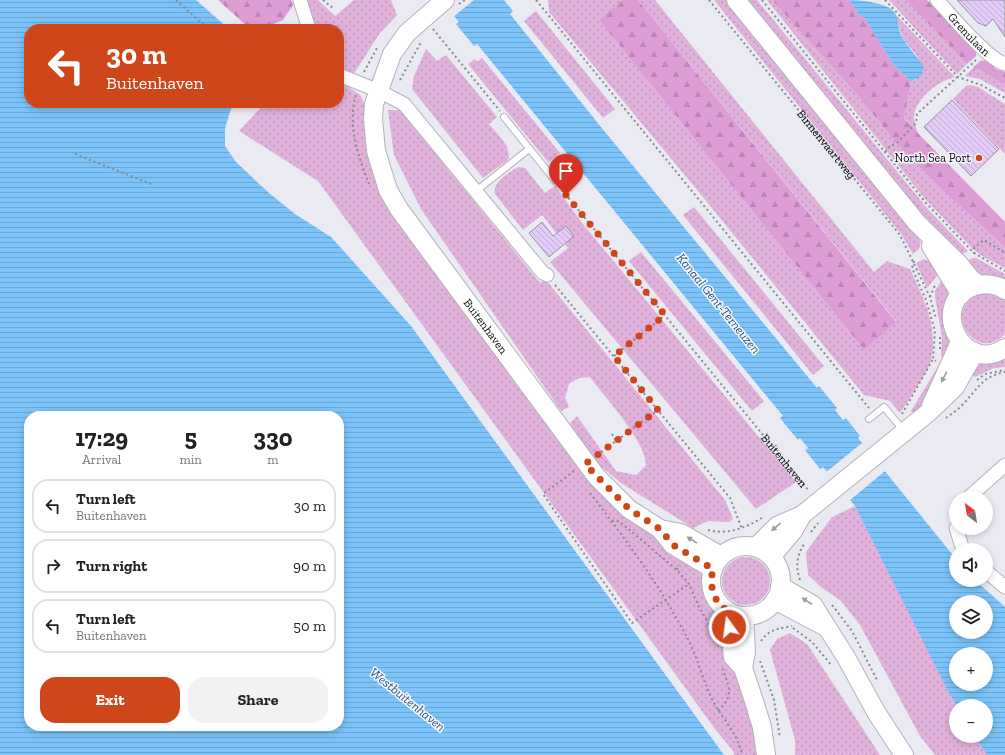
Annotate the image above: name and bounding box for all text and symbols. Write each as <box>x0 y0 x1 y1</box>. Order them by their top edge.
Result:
street label: Grenulaan <box>945 10 993 59</box>
text: 30 m <box>106 38 167 71</box>
icon: left <box>40 40 92 92</box>
text: Buitenhaven <box>106 72 204 94</box>
street label: Binnenvaartweg <box>794 107 859 182</box>
place label: North Sea Port <box>895 151 972 165</box>
marker: North Sea Port <box>974 153 984 163</box>
pin <box>549 154 583 195</box>
icon: arrive <box>555 160 577 182</box>
water label: Kanaal Gent-Terneuzen <box>674 250 764 356</box>
street label: Buitenhaven <box>461 296 511 357</box>
one-way arrow <box>941 371 948 383</box>
text: 17:29 <box>75 423 128 452</box>
text: 5 <box>184 423 197 452</box>
text: 330 <box>253 423 293 452</box>
street label: Buitenhaven <box>758 431 810 490</box>
text: Arrival <box>82 452 121 467</box>
text: min <box>180 452 202 467</box>
text: m <box>267 452 279 467</box>
text: Turn left <box>76 490 136 508</box>
north arrow <box>949 491 993 535</box>
map controls <box>949 491 993 743</box>
icon: left <box>42 495 64 517</box>
text: 30 m <box>294 497 326 515</box>
text: Buitenhaven <box>76 508 146 523</box>
one-way arrow <box>771 523 782 532</box>
one-way arrow <box>686 536 698 543</box>
button: sound <box>949 543 993 587</box>
icon: right <box>42 555 64 577</box>
text: Turn right <box>76 557 147 575</box>
text: 90 m <box>293 557 326 575</box>
button: layers <box>949 595 993 639</box>
one-way arrow <box>801 598 813 605</box>
position arrow <box>708 606 750 648</box>
text: Turn left <box>76 610 136 628</box>
icon: left <box>42 615 64 637</box>
text: 50 m <box>293 617 326 635</box>
text: Buitenhaven <box>76 628 146 643</box>
button: + <box>949 647 993 691</box>
water label: Westbuitenhaven <box>367 665 448 734</box>
button: Exit <box>40 677 180 723</box>
button: Share <box>188 677 328 723</box>
button: − <box>949 699 993 743</box>

